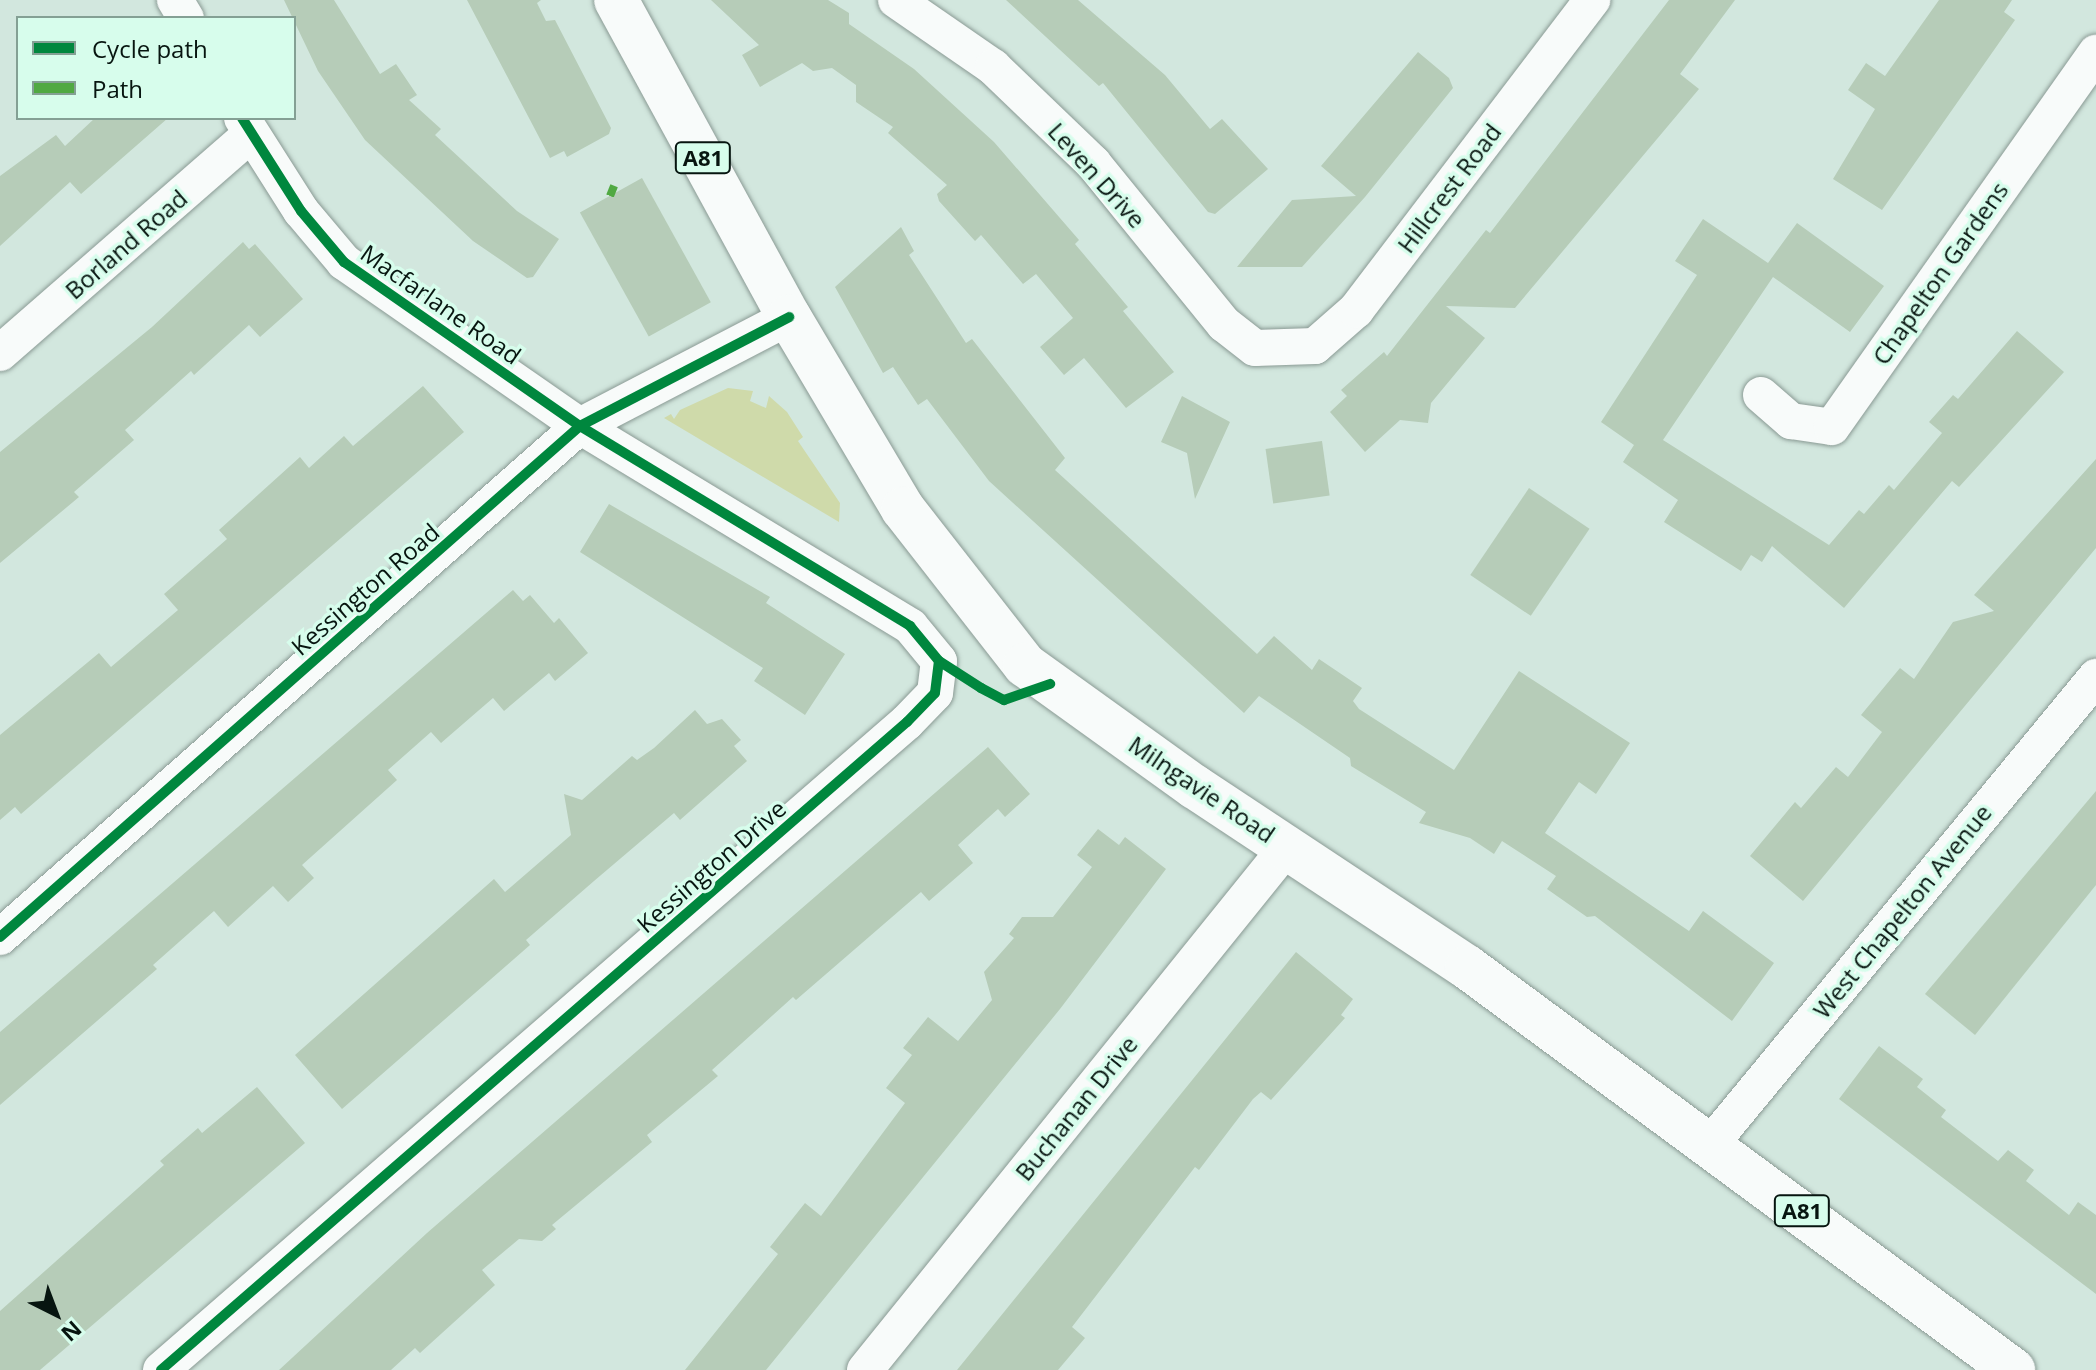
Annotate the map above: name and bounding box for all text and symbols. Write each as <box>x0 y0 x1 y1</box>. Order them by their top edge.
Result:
legend <box>16 16 296 120</box>
text: Cycle path <box>92 32 208 65</box>
text: Path <box>92 72 143 105</box>
street label: Leven Drive <box>1042 117 1152 233</box>
street label: Hillcrest Road <box>1391 118 1507 258</box>
road number: A81 <box>673 140 733 176</box>
street label: Chapelton Gardens <box>1866 176 2014 370</box>
street label: Borland Road <box>59 183 193 305</box>
street label: Macfarlane Road <box>355 238 527 370</box>
street label: Kessington Road <box>285 517 445 661</box>
street label: Milngavie Road <box>1124 730 1280 848</box>
street label: Kessington Drive <box>631 794 791 938</box>
street label: West Chapelton Avenue <box>1807 798 1997 1024</box>
street label: Buchanan Drive <box>1009 1030 1143 1186</box>
road number: A81 <box>1772 1193 1832 1229</box>
north arrow <box>16 1274 96 1354</box>
text: N <box>55 1315 89 1349</box>

